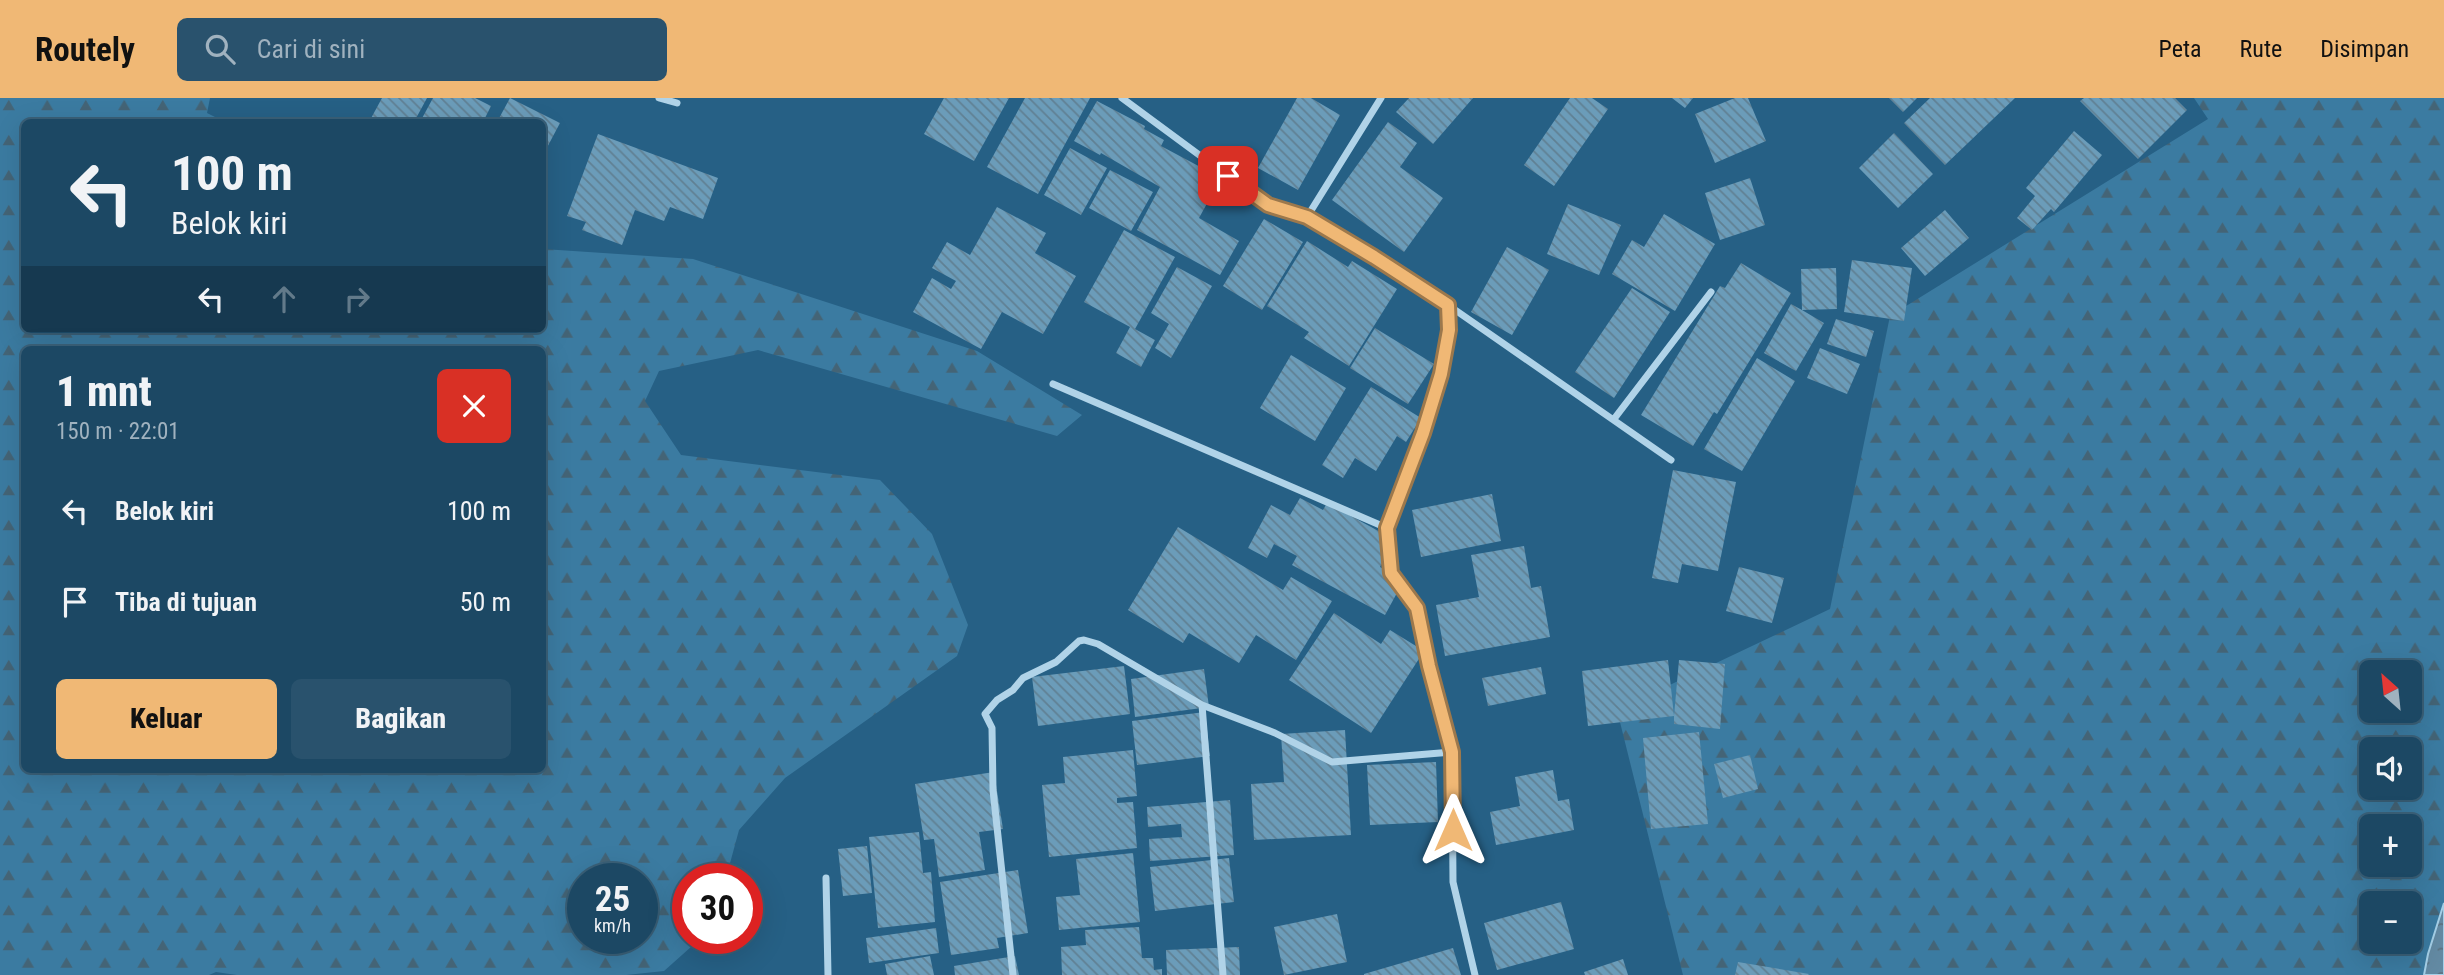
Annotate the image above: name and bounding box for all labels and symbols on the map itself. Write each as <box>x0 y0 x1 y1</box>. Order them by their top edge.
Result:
pin <box>1198 146 1258 206</box>
north arrow <box>2359 660 2422 723</box>
position arrow <box>1416 793 1490 867</box>
speed limit sign: 30 <box>672 863 763 954</box>

